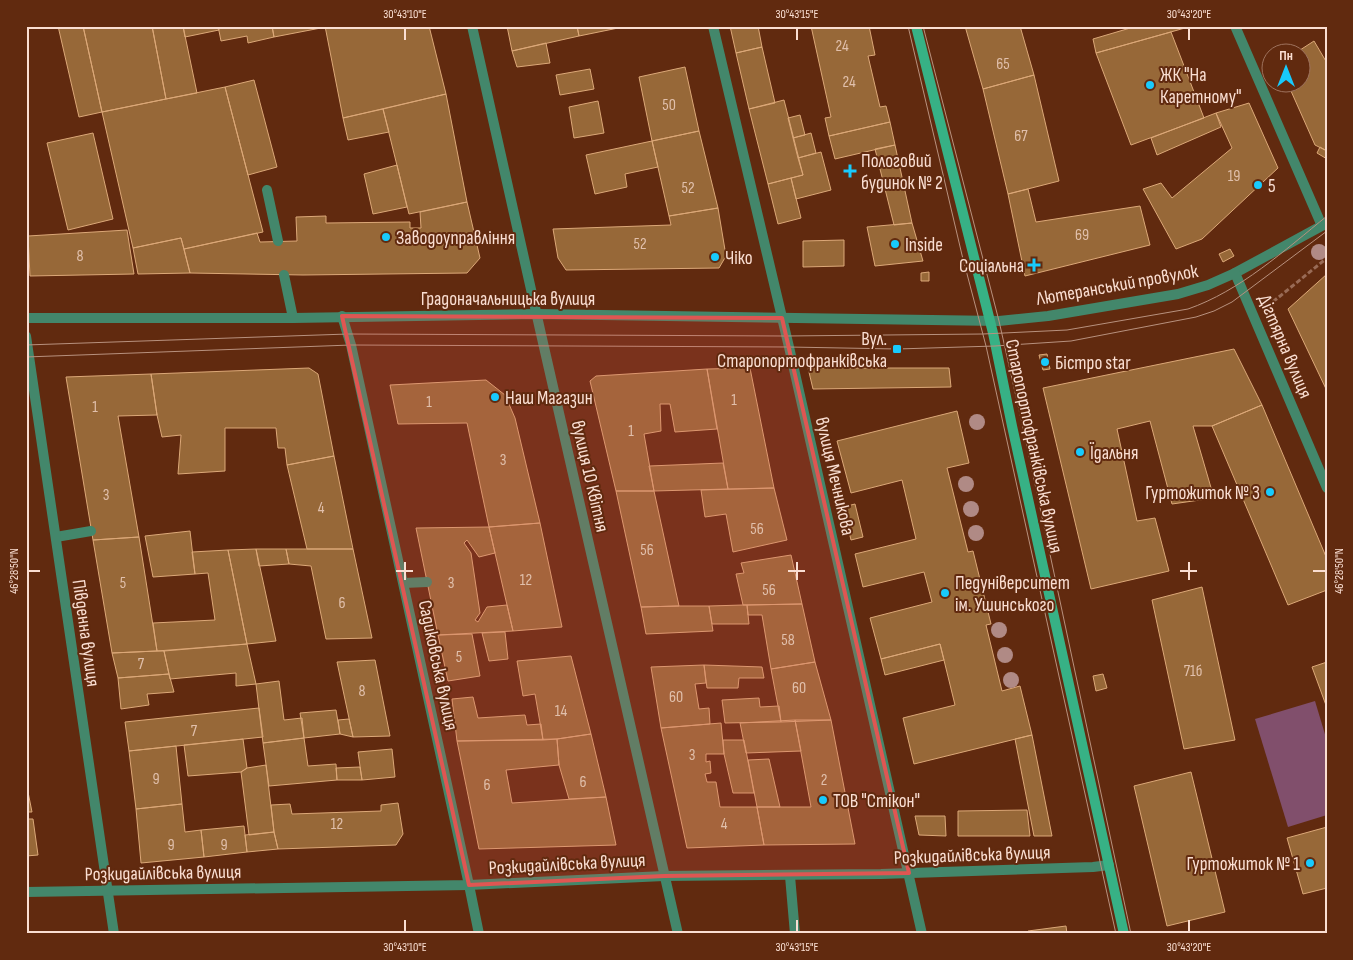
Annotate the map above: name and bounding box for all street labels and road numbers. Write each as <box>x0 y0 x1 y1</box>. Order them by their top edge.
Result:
street label: Лютеранський провулок <box>1034 260 1201 311</box>
street label: Градоначальницька вулиця <box>421 288 595 311</box>
street label: Дігтярна вулиця <box>1252 291 1317 402</box>
street label: Старопортофранківська вулиця <box>1000 337 1067 555</box>
street label: вулиця Мечникова <box>810 415 859 538</box>
street label: вулиця 10 Квітня <box>566 418 614 534</box>
street label: Південна вулиця <box>67 578 104 688</box>
street label: Садиковська вулиця <box>413 598 463 732</box>
street label: Розкидайлівська вулиця <box>893 841 1051 870</box>
street label: Розкидайлівська вулиця <box>488 849 646 880</box>
street label: Розкидайлівська вулиця <box>84 861 242 886</box>

